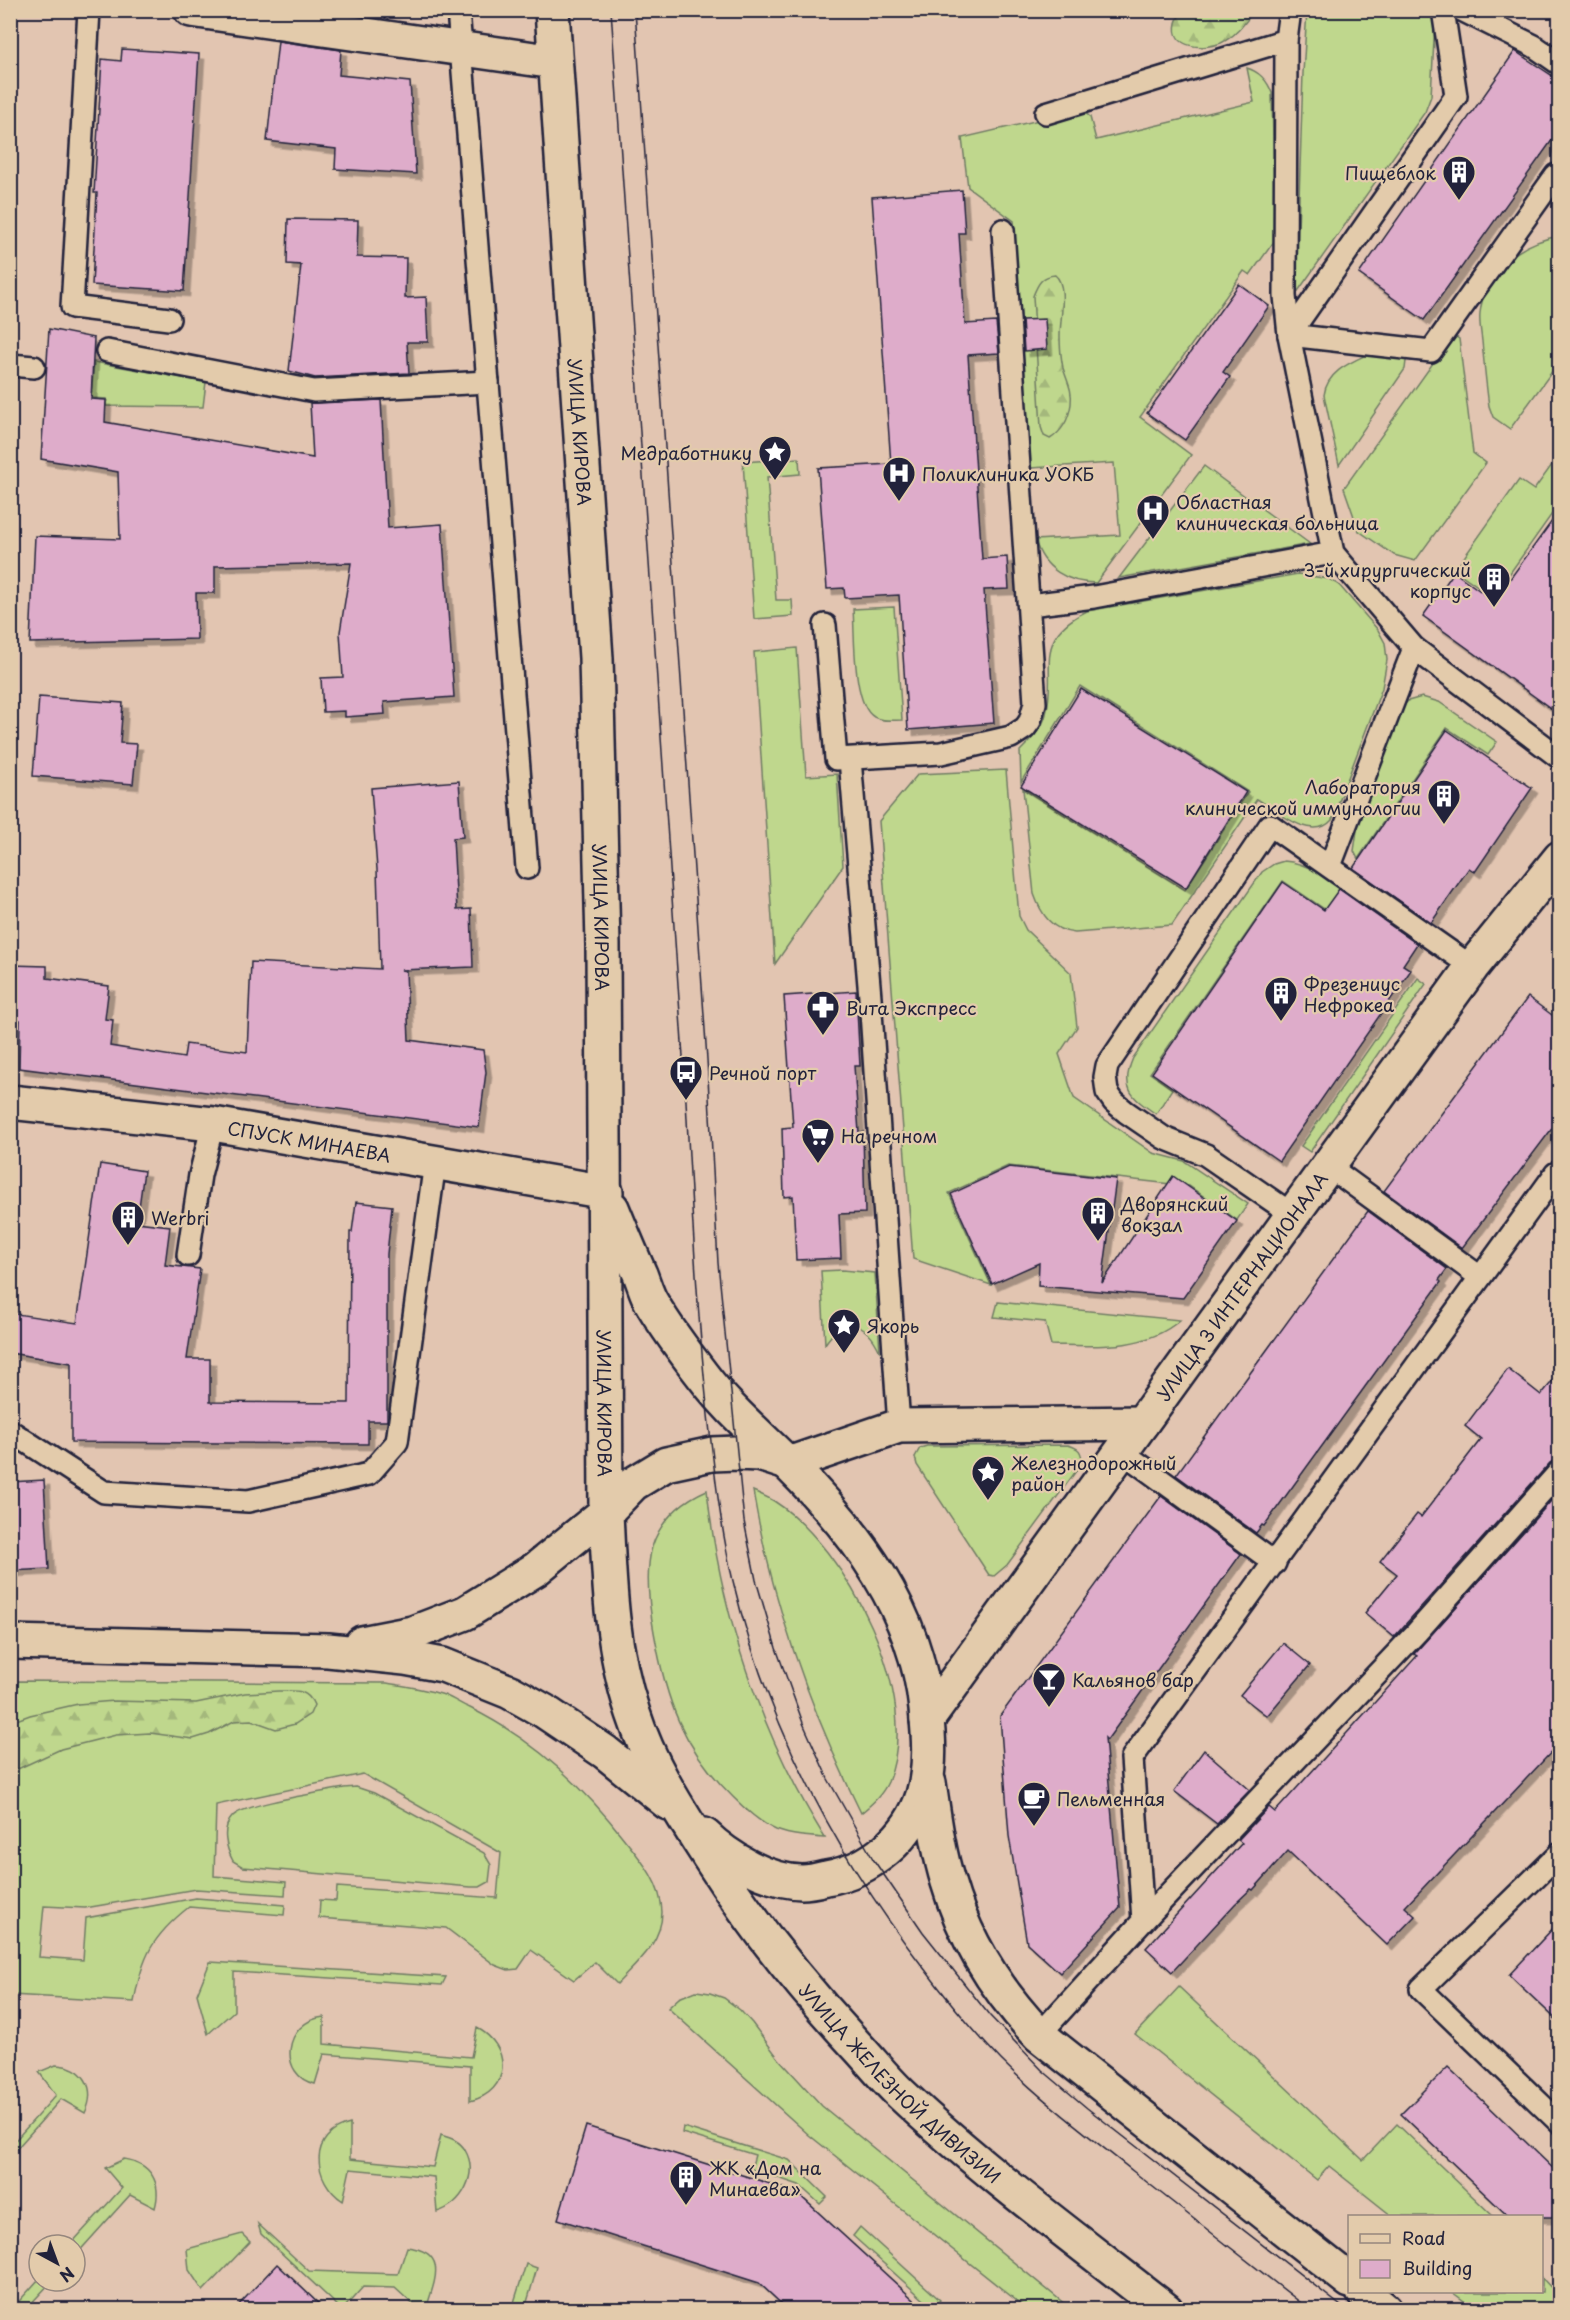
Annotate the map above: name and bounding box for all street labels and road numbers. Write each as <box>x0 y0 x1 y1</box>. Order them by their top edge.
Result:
street label: УЛИЦА КИРОВА <box>562 358 599 506</box>
street label: УЛИЦА КИРОВА <box>587 844 617 991</box>
street label: СПУСК МИНАЕВА <box>226 1113 393 1168</box>
street label: УЛИЦА 3 ИНТЕРНАЦИОНАЛА <box>1149 1166 1333 1406</box>
street label: УЛИЦА КИРОВА <box>592 1330 619 1477</box>
street label: УЛИЦА ЖЕЛЕЗНОЙ ДИВИЗИИ <box>794 1977 1007 2189</box>

